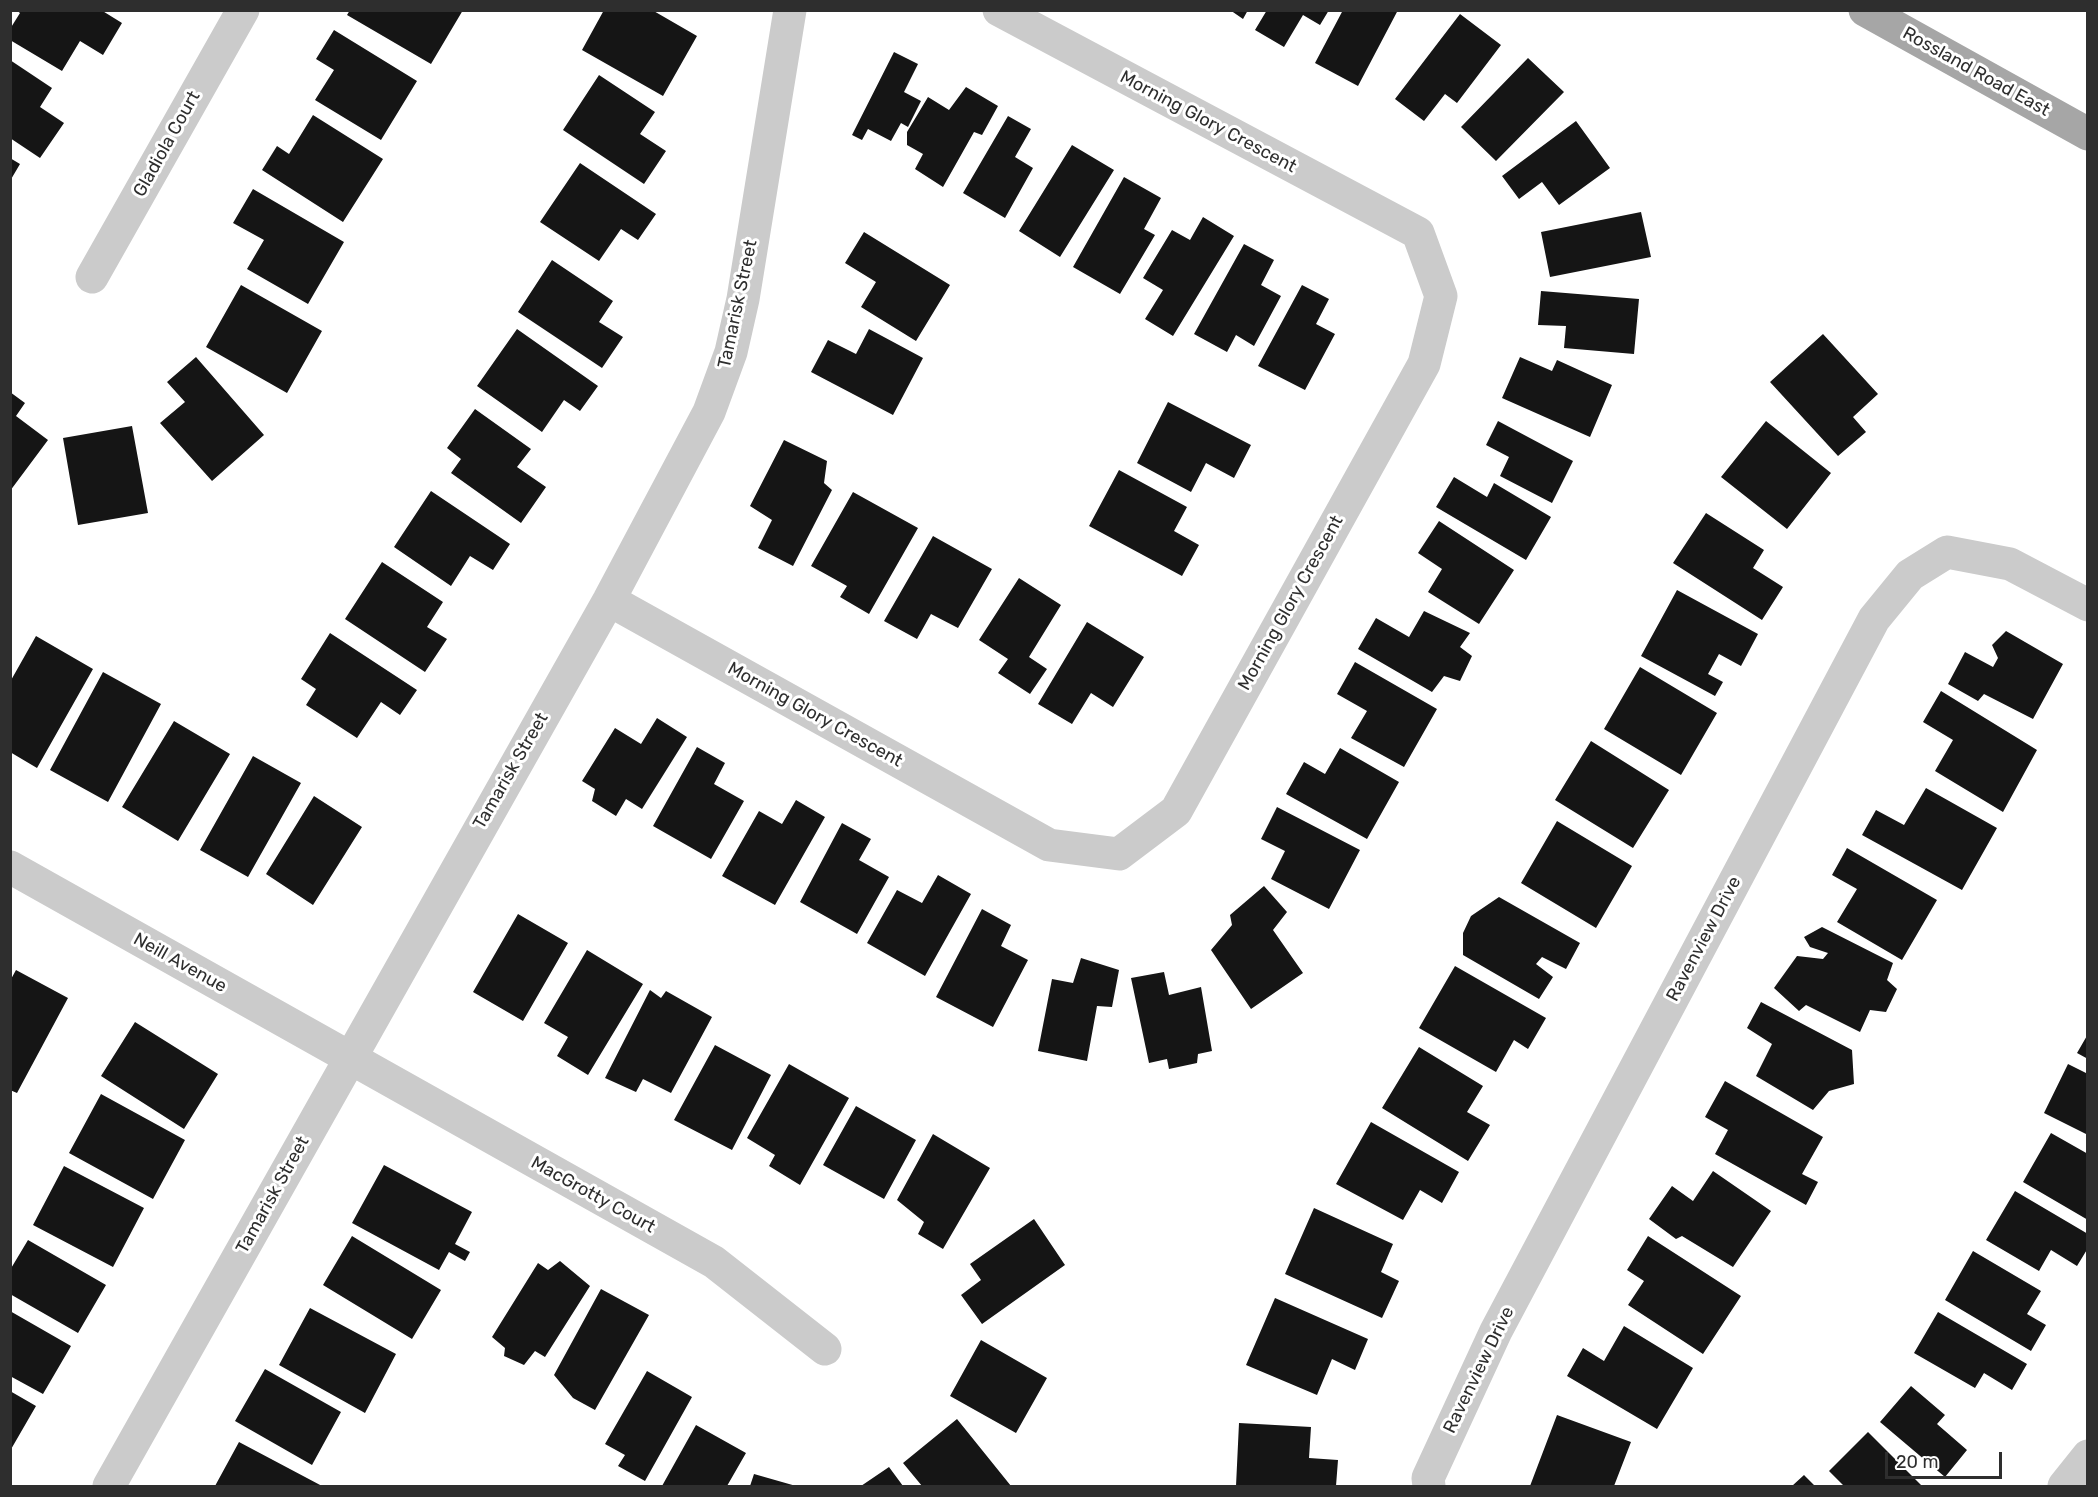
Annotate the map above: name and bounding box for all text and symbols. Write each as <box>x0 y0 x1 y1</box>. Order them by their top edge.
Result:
street label: Rossland Road East <box>1899 23 2053 121</box>
street label: Morning Glory Crescent <box>1116 66 1300 178</box>
street label: Gladiola Court <box>129 87 205 201</box>
street label: Tamarisk Street <box>714 238 762 370</box>
street label: Morning Glory Crescent <box>1234 512 1348 694</box>
street label: Morning Glory Crescent <box>724 658 906 772</box>
street label: Tamarisk Street <box>469 709 553 833</box>
street label: Ravenview Drive <box>1662 873 1746 1005</box>
street label: Neill Avenue <box>130 929 230 997</box>
street label: Tamarisk Street <box>232 1133 314 1257</box>
street label: MacGrotty Court <box>527 1152 659 1238</box>
street label: Ravenview Drive <box>1439 1303 1519 1437</box>
scale bar <box>1888 1440 2005 1478</box>
text: 20 m <box>1896 1451 1938 1473</box>

